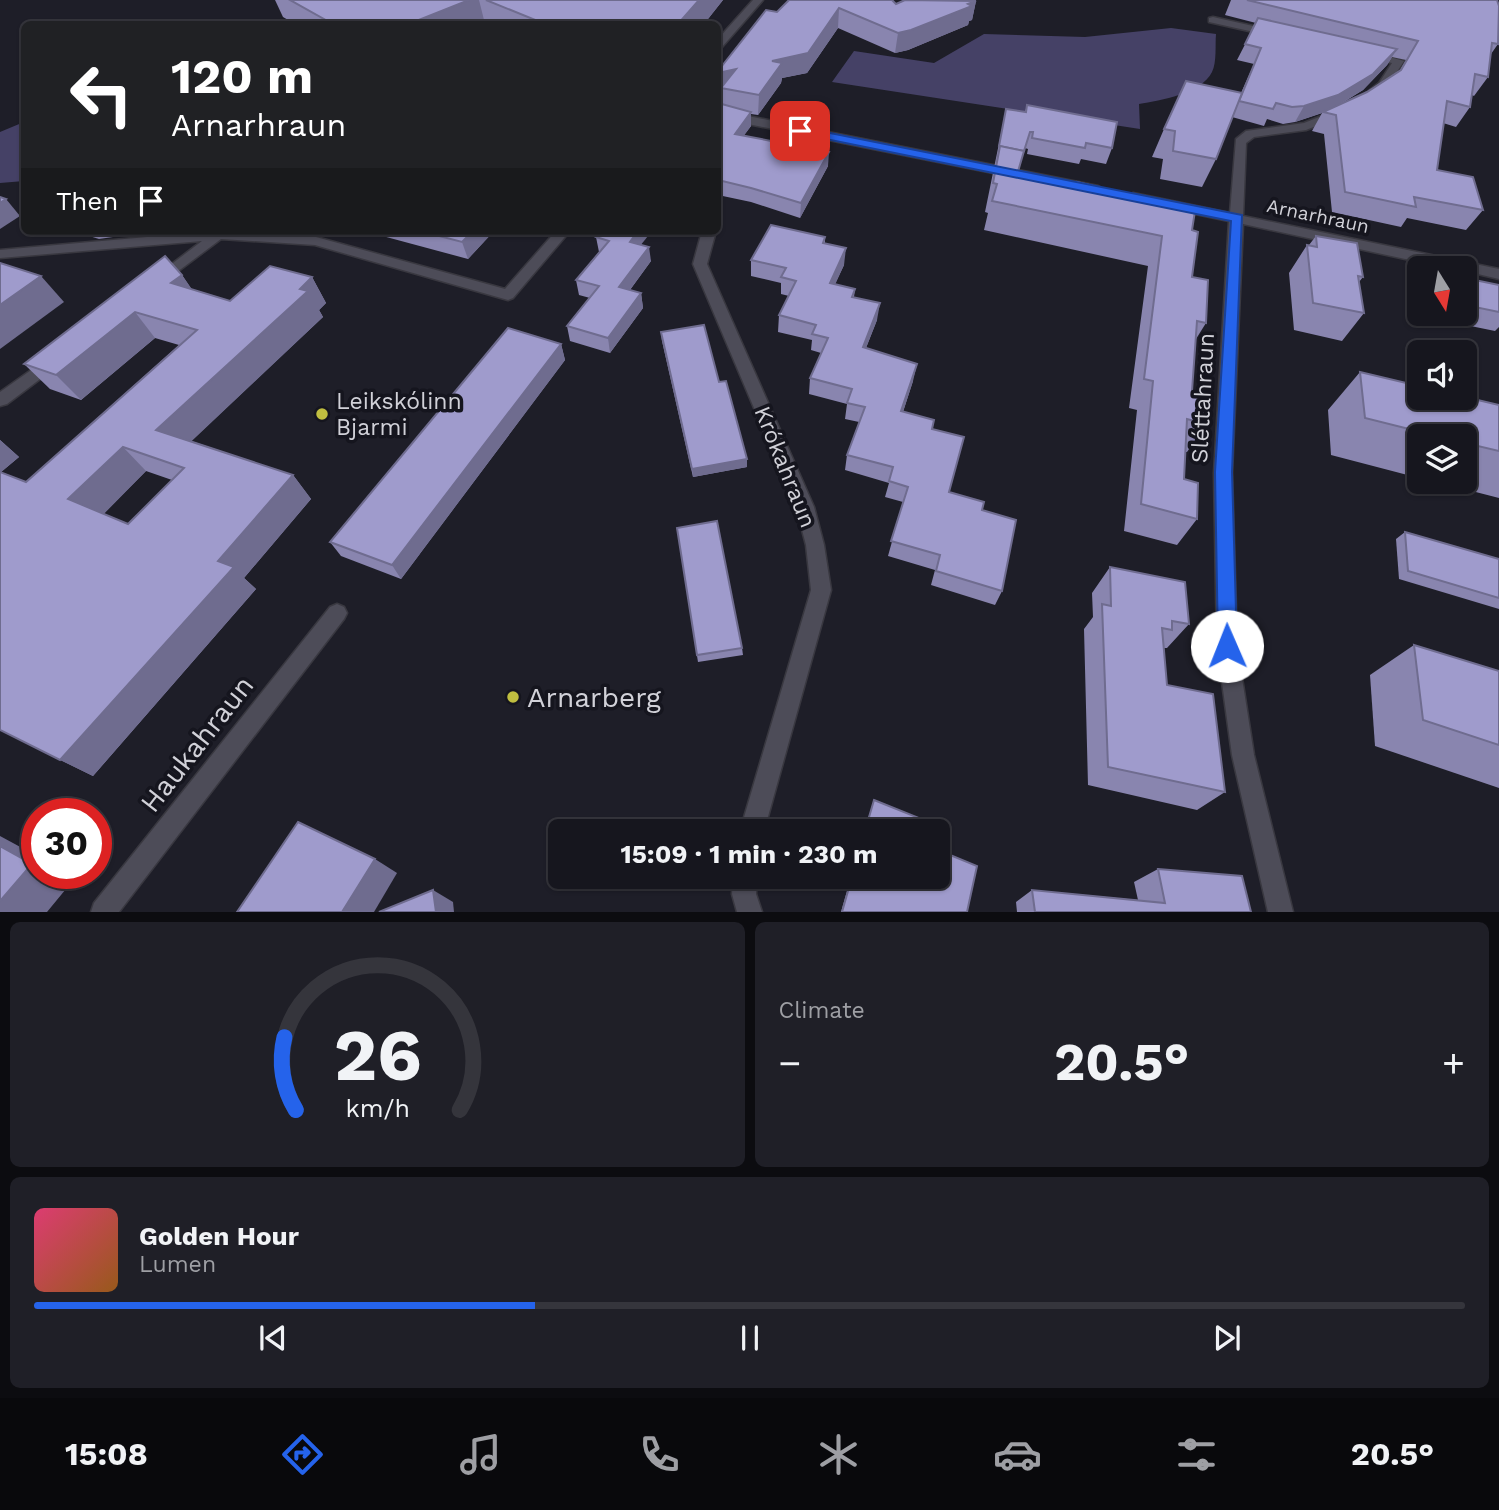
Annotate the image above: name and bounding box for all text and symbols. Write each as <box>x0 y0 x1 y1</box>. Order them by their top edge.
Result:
text: 120 m <box>171 47 313 105</box>
icon: left <box>56 49 147 140</box>
pin <box>770 101 830 161</box>
text: Arnarhraun <box>171 106 346 144</box>
icon: arrive <box>781 112 819 150</box>
icon: arrive <box>132 182 170 220</box>
text: Then <box>56 186 118 216</box>
street label: Arnarhraun <box>1265 194 1371 238</box>
north arrow <box>1407 256 1477 326</box>
map controls <box>1407 256 1477 494</box>
street label: Sléttahraun <box>1186 332 1220 464</box>
button: sound <box>1407 340 1477 410</box>
place label: Leikskólinn Bjarmi <box>336 388 462 441</box>
street label: Krókahraun <box>748 402 822 532</box>
marker: Leikskólinn Bjarmi <box>314 406 330 422</box>
button: layers <box>1407 424 1477 494</box>
position arrow <box>1190 609 1264 683</box>
street label: Haukahraun <box>134 669 260 819</box>
place label: Arnarberg <box>527 681 661 714</box>
marker: Arnarberg <box>505 689 521 705</box>
speed limit sign: 30 <box>21 798 112 889</box>
text: 15:09 · 1 min · 230 m <box>620 839 878 869</box>
text: Climate <box>779 997 865 1024</box>
text: 26 <box>333 1013 421 1099</box>
text: 20.5° <box>1054 1032 1189 1093</box>
text: − <box>779 1041 801 1085</box>
text: + <box>1442 1041 1465 1085</box>
text: km/h <box>345 1094 409 1123</box>
text: Golden Hour <box>139 1221 299 1251</box>
text: Lumen <box>139 1251 216 1278</box>
icon: previous <box>254 1319 292 1357</box>
icon: pause <box>731 1319 769 1357</box>
icon: next <box>1208 1319 1246 1357</box>
icon: directions <box>278 1430 327 1479</box>
icon: music <box>456 1430 505 1479</box>
icon: phone <box>635 1430 684 1479</box>
icon: climate <box>814 1430 863 1479</box>
icon: car <box>993 1430 1042 1479</box>
icon: filters <box>1172 1430 1221 1479</box>
text: 15:08 <box>65 1435 148 1473</box>
text: 20.5° <box>1351 1435 1434 1473</box>

